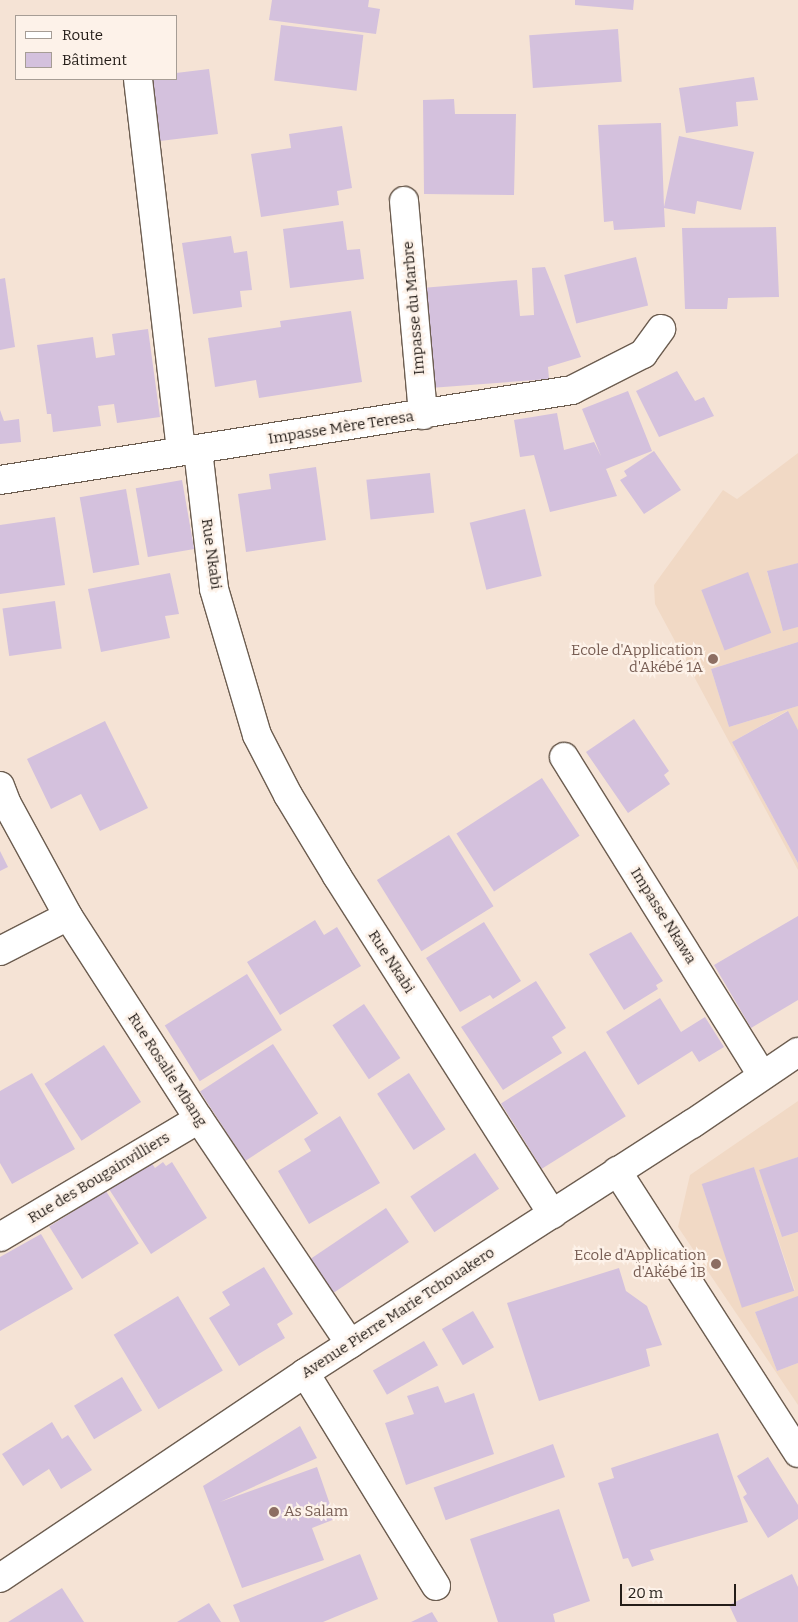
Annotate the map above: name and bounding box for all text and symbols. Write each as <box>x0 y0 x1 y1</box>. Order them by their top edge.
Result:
legend <box>15 15 178 80</box>
text: Route <box>62 26 103 44</box>
text: Bâtiment <box>62 51 127 69</box>
street label: Impasse du Marbre <box>399 240 429 376</box>
street label: Impasse Mère Teresa <box>267 408 415 448</box>
street label: Rue Nkabi <box>197 517 225 591</box>
place label: Ecole d'Application d'Akébé 1A <box>571 641 703 676</box>
marker: Ecole d'Application d'Akébé 1A <box>707 653 719 665</box>
street label: Impasse Nkawa <box>626 865 700 967</box>
street label: Rue Nkabi <box>364 927 418 997</box>
street label: Rue Rosalie Mbang <box>124 1010 210 1130</box>
street label: Rue des Bougainvilliers <box>25 1129 173 1227</box>
street label: Avenue Pierre Marie Tchouakero <box>298 1244 498 1382</box>
place label: Ecole d'Application d'Akébé 1B <box>574 1246 706 1281</box>
marker: Ecole d'Application d'Akébé 1B <box>710 1258 722 1270</box>
place label: As Salam <box>284 1503 348 1521</box>
marker: As Salam <box>268 1506 280 1518</box>
scale bar <box>623 1574 739 1606</box>
text: 20 m <box>628 1584 663 1602</box>

